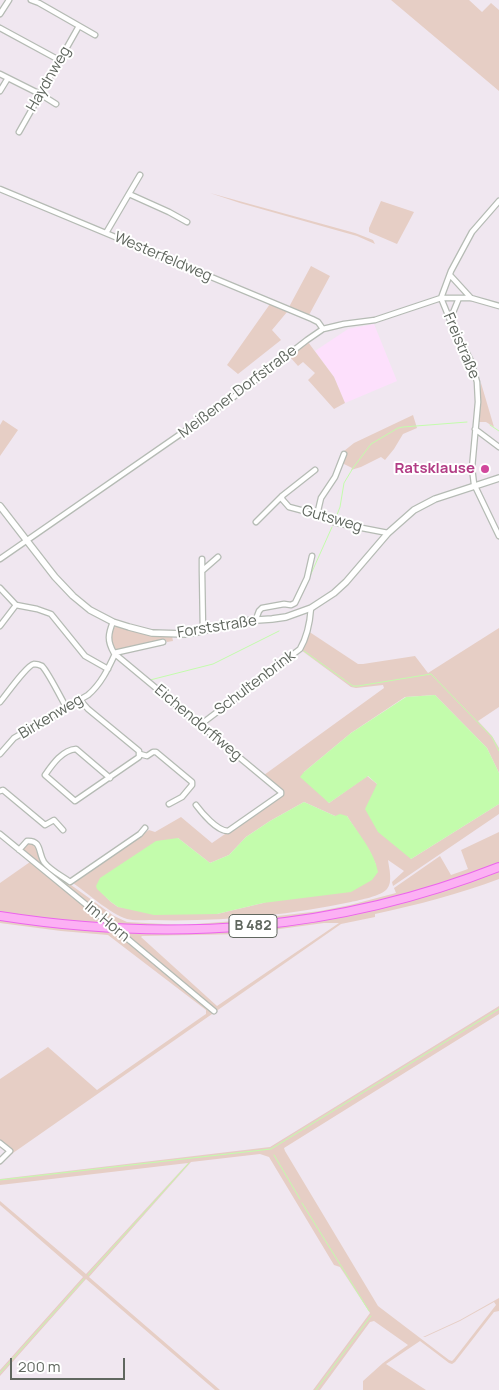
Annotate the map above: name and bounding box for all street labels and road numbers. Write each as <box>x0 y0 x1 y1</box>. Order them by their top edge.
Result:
street label: Haydnweg <box>23 43 75 115</box>
street label: Westerfeldweg <box>111 228 215 286</box>
street label: Freistraße <box>439 310 483 382</box>
street label: Meißener Dorfstraße <box>175 342 301 442</box>
street label: Gutsweg <box>300 502 364 536</box>
street label: Forststraße <box>176 612 258 642</box>
street label: Schultenbrink <box>211 647 299 719</box>
street label: Eichendorffweg <box>151 681 245 765</box>
street label: Birkenweg <box>16 691 86 743</box>
street label: Im Horn <box>81 898 133 946</box>
road number: B 482 <box>229 914 277 938</box>

